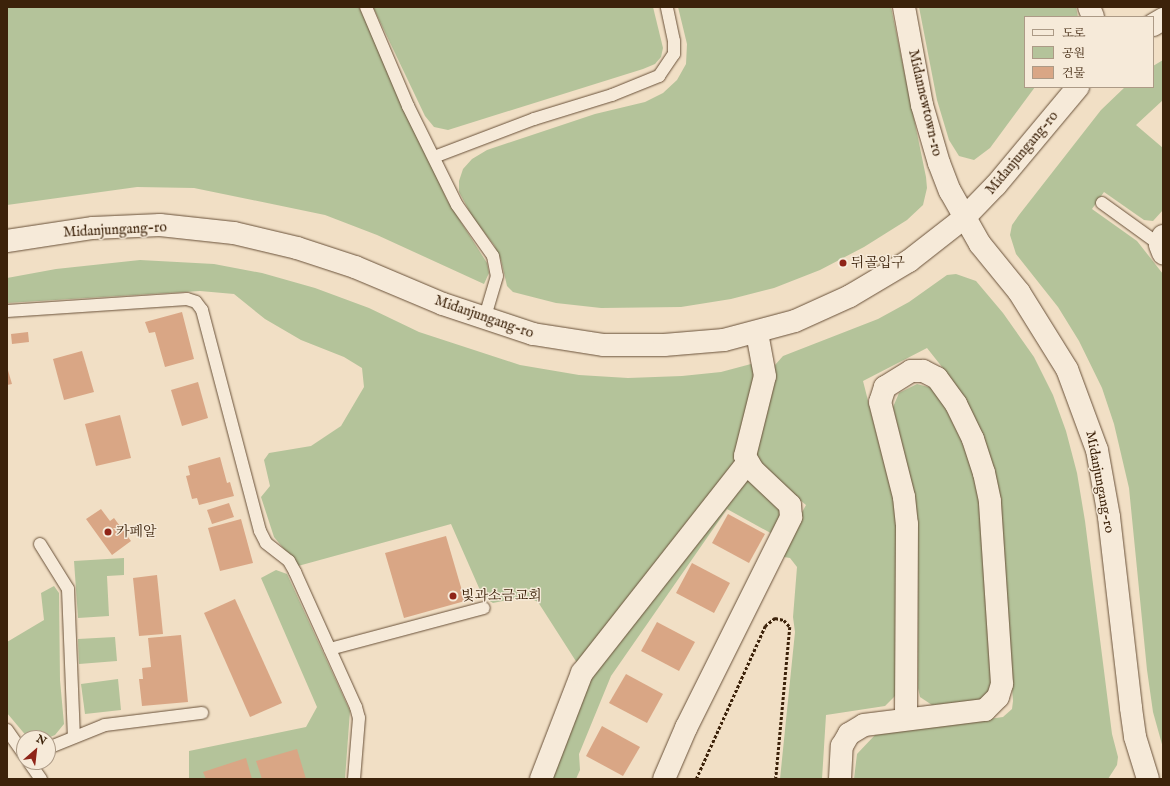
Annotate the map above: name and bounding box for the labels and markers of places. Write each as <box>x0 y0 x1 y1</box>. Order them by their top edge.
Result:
place label: 뒤골입구 <box>851 255 905 271</box>
marker: 뒤골입구 <box>838 258 848 268</box>
place label: 카페알 <box>116 524 157 540</box>
marker: 카페알 <box>103 527 113 537</box>
place label: 빛과소금교회 <box>461 588 542 604</box>
marker: 빛과소금교회 <box>448 591 458 601</box>

